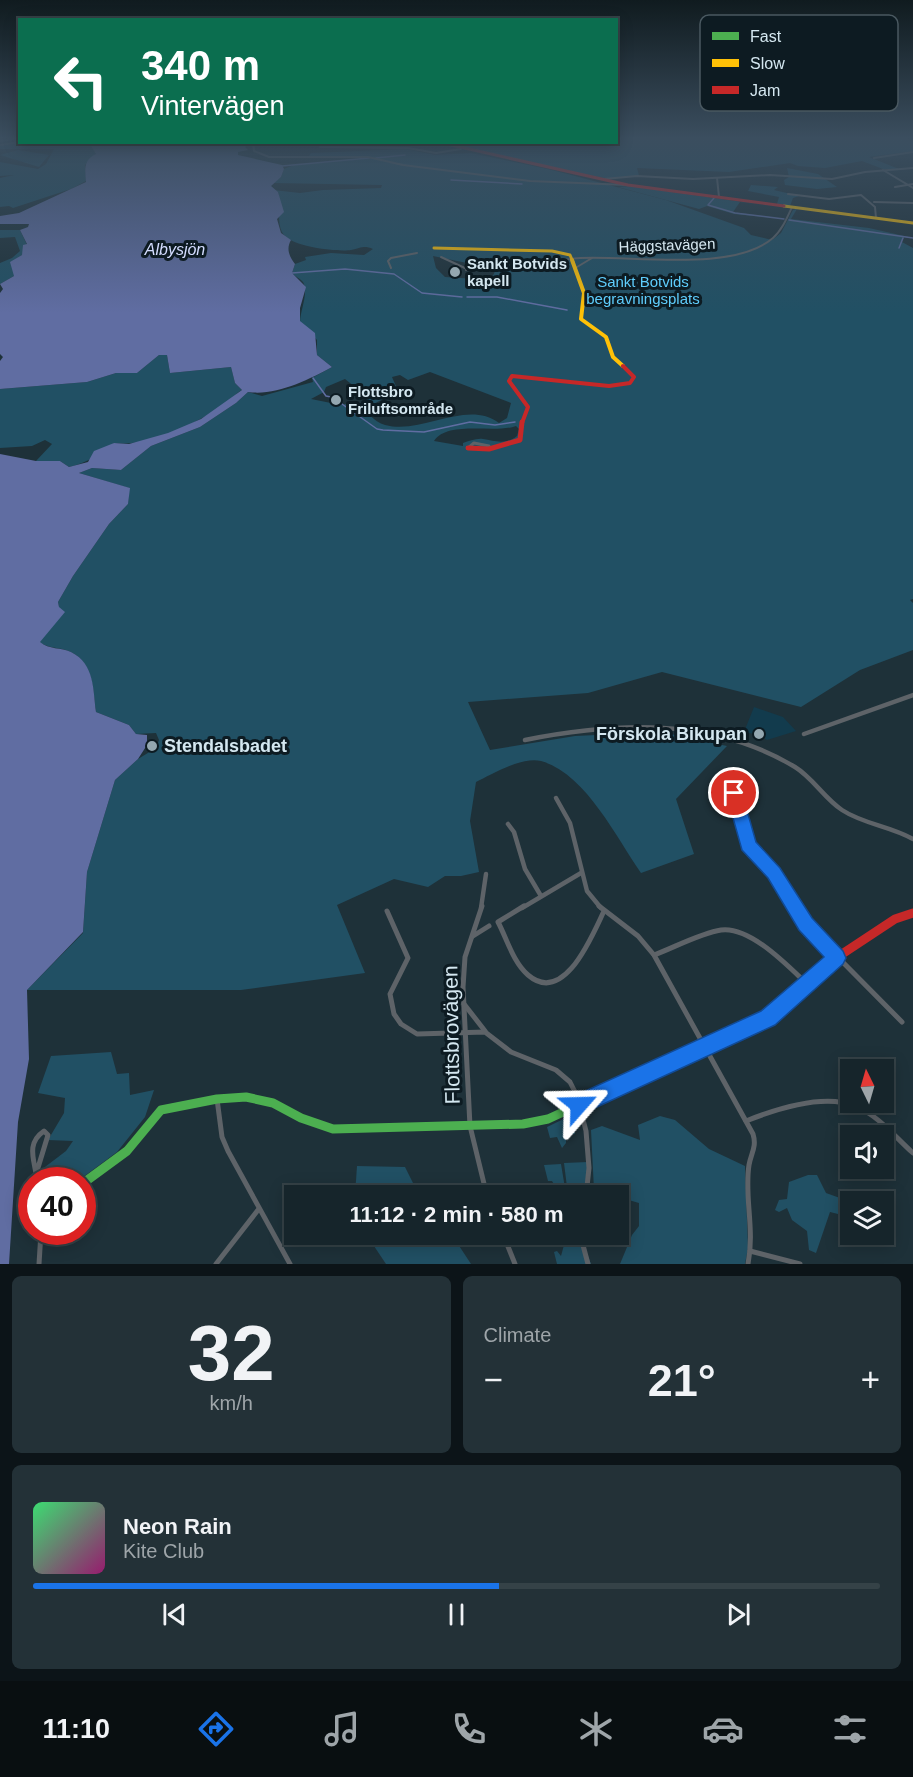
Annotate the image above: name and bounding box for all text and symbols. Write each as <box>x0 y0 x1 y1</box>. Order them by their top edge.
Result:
legend <box>700 15 898 111</box>
text: Fast <box>750 28 782 45</box>
icon: left <box>42 42 120 120</box>
text: 340 m <box>141 42 260 89</box>
text: Slow <box>750 55 785 72</box>
text: Jam <box>750 82 780 99</box>
text: Vintervägen <box>141 91 285 121</box>
street label: Häggstavägen <box>618 235 716 255</box>
water label: Albysjön <box>144 241 205 258</box>
place label: Sankt Botvids kapell <box>467 255 567 289</box>
marker: Sankt Botvids kapell <box>448 265 462 279</box>
park label: Sankt Botvids begravningsplats <box>586 273 700 307</box>
place label: Flottsbro Friluftsområde <box>348 383 453 417</box>
marker: Flottsbro Friluftsområde <box>329 393 343 407</box>
place label: Förskola Bikupan <box>596 724 747 744</box>
marker: Förskola Bikupan <box>752 727 766 741</box>
place label: Stendalsbadet <box>164 736 287 756</box>
marker: Stendalsbadet <box>145 739 159 753</box>
pin <box>708 767 759 818</box>
icon: arrive <box>717 776 750 809</box>
street label: Flottsbrovägen <box>438 965 464 1105</box>
north arrow <box>840 1059 894 1113</box>
map controls <box>840 1059 894 1245</box>
position arrow <box>547 1073 611 1137</box>
button: sound <box>840 1125 894 1179</box>
speed limit sign: 40 <box>18 1167 96 1245</box>
button: layers <box>840 1191 894 1245</box>
text: 11:12 · 2 min · 580 m <box>350 1202 564 1227</box>
text: 32 <box>188 1309 275 1397</box>
text: Climate <box>484 1324 551 1346</box>
text: 21° <box>648 1355 716 1406</box>
text: − <box>484 1361 503 1398</box>
text: + <box>861 1361 880 1398</box>
text: km/h <box>210 1392 253 1414</box>
text: Neon Rain <box>123 1514 232 1539</box>
text: Kite Club <box>123 1540 204 1562</box>
icon: previous <box>158 1598 191 1631</box>
icon: pause <box>440 1598 473 1631</box>
icon: next <box>722 1598 755 1631</box>
icon: directions <box>195 1708 237 1750</box>
icon: music <box>321 1708 363 1750</box>
icon: phone <box>448 1708 490 1750</box>
icon: climate <box>575 1708 617 1750</box>
icon: car <box>702 1708 744 1750</box>
icon: filters <box>829 1708 871 1750</box>
text: 11:10 <box>42 1714 110 1744</box>

